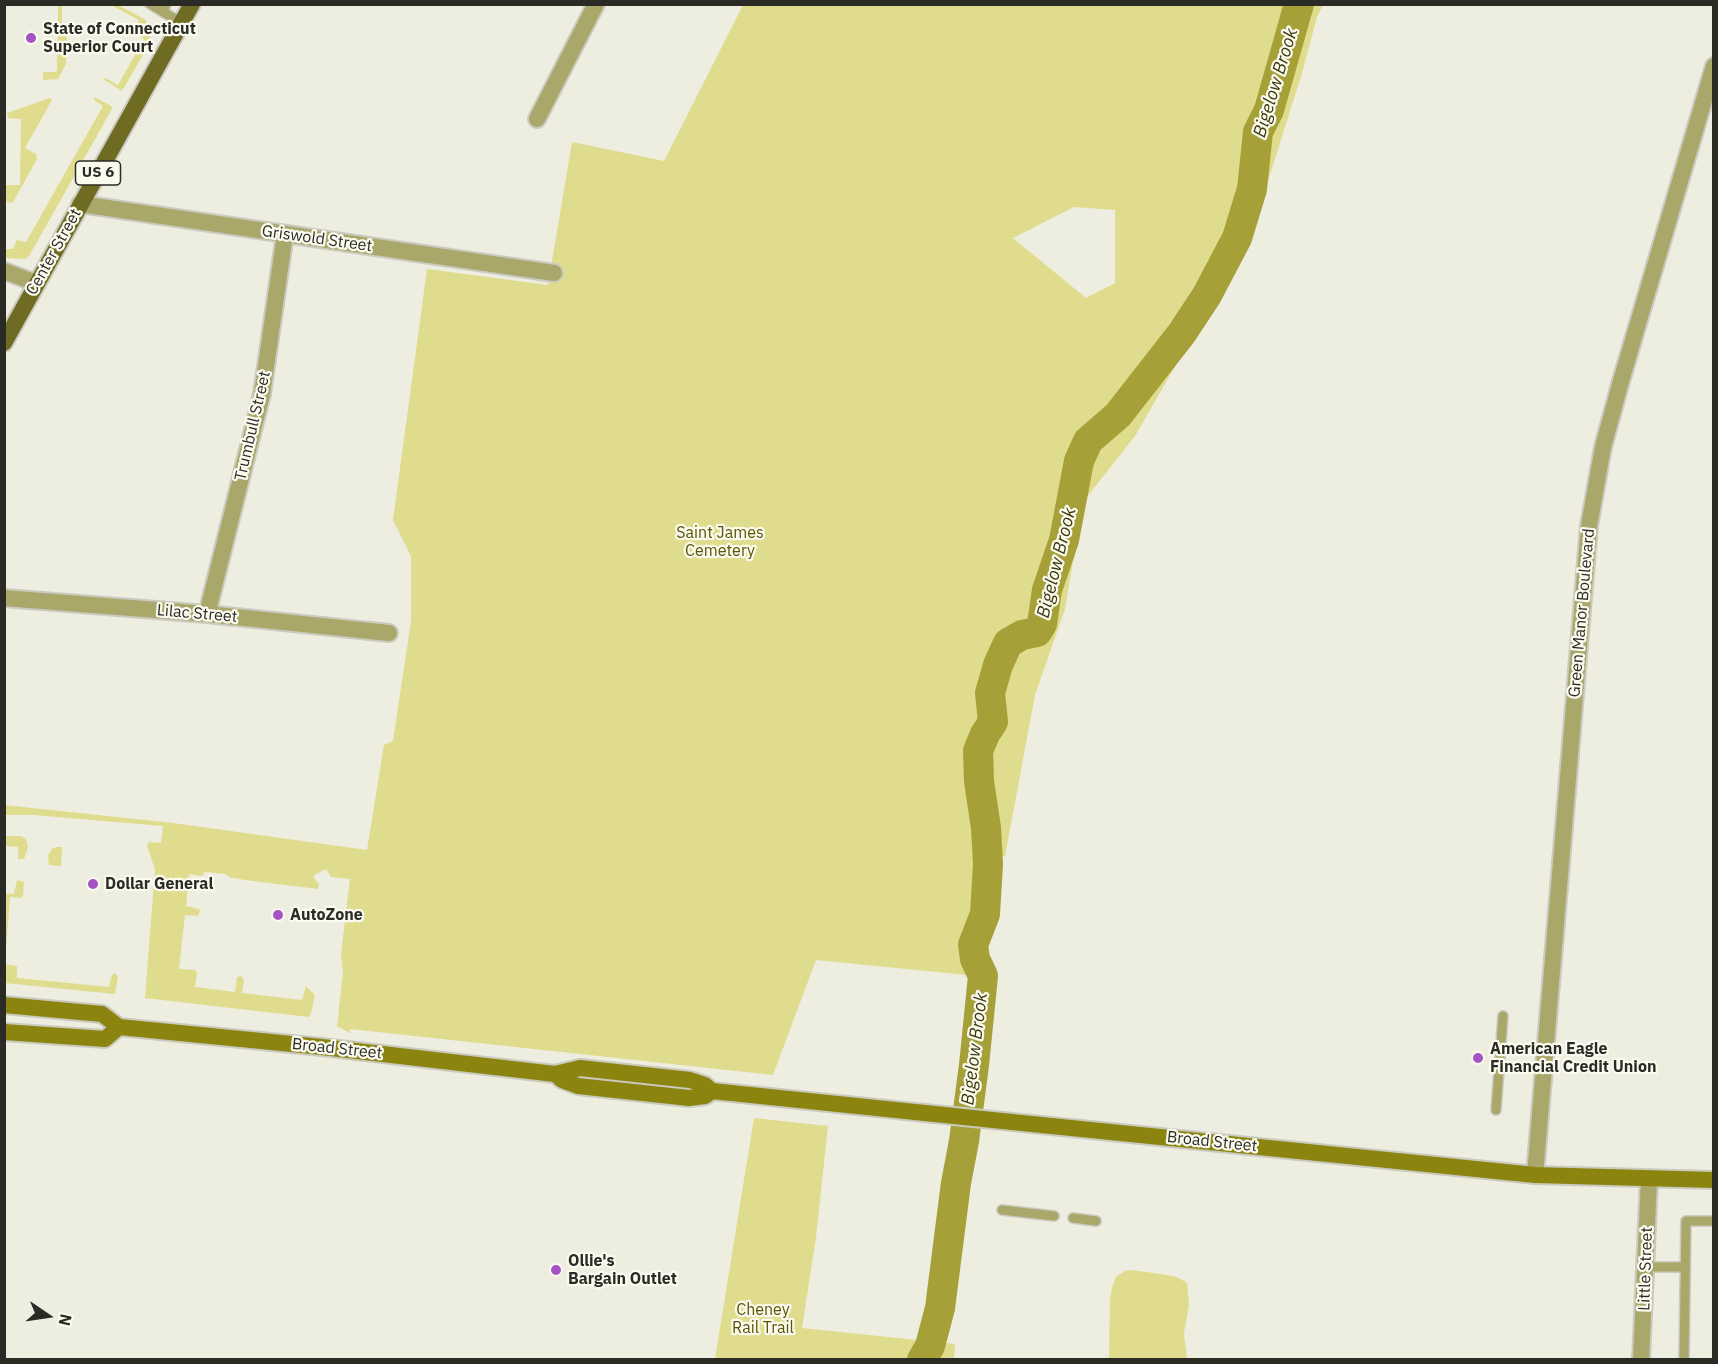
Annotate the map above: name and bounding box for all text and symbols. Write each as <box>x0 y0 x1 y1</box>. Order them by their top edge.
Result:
place label: State of Connecticut Superior Court <box>43 19 196 57</box>
water label: Bigelow Brook <box>1249 26 1303 140</box>
marker: State of Connecticut Superior Court <box>24 31 38 45</box>
road number: US 6 <box>76 161 120 185</box>
street label: Center Street <box>22 206 86 298</box>
street label: Griswold Street <box>261 222 373 256</box>
street label: Trumbull Street <box>231 369 275 483</box>
water label: Bigelow Brook <box>1033 506 1081 620</box>
park label: Saint James Cemetery <box>676 523 764 561</box>
street label: Green Manor Boulevard <box>1565 528 1599 698</box>
street label: Lilac Street <box>156 601 238 627</box>
place label: Dollar General <box>105 874 213 894</box>
marker: Dollar General <box>86 877 100 891</box>
place label: AutoZone <box>290 905 363 925</box>
marker: AutoZone <box>271 908 285 922</box>
water label: Bigelow Brook <box>957 992 993 1106</box>
street label: Broad Street <box>291 1035 383 1063</box>
place label: American Eagle Financial Credit Union <box>1490 1039 1656 1077</box>
marker: American Eagle Financial Credit Union <box>1471 1051 1485 1065</box>
street label: Broad Street <box>1166 1128 1258 1156</box>
street label: Little Street <box>1635 1227 1657 1311</box>
place label: Ollie's Bargain Outlet <box>568 1251 677 1289</box>
marker: Ollie's Bargain Outlet <box>549 1263 563 1277</box>
north arrow <box>18 1286 78 1346</box>
park label: Cheney Rail Trail <box>732 1300 794 1338</box>
text: N <box>54 1312 77 1328</box>

